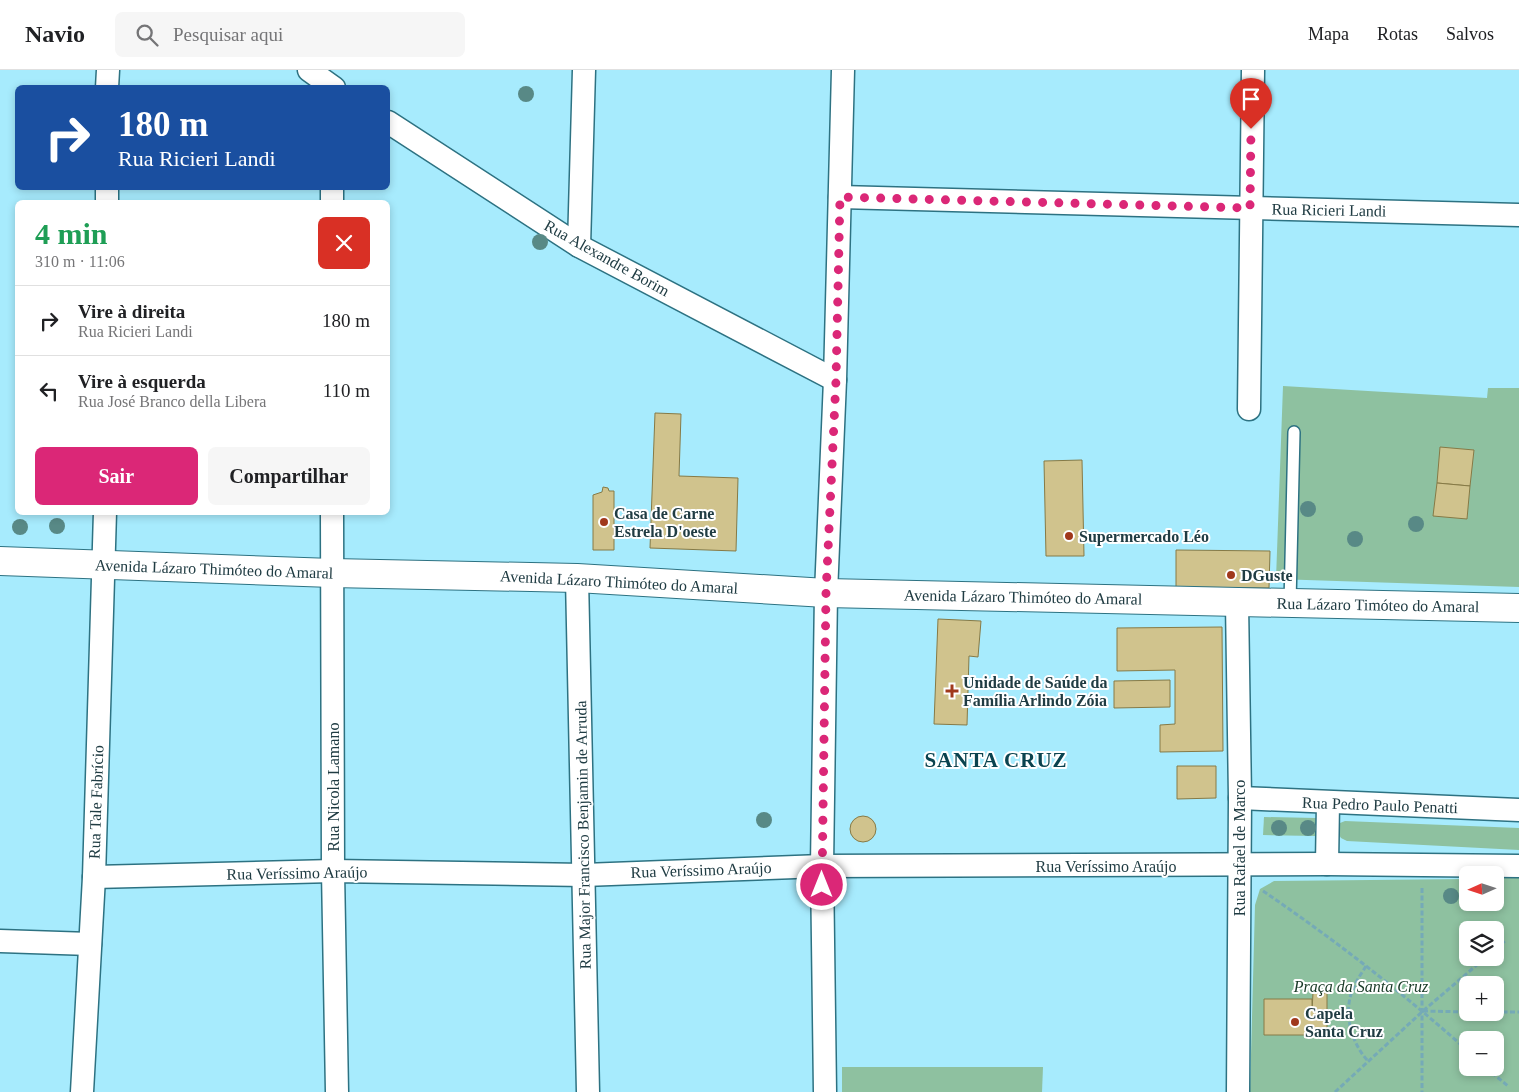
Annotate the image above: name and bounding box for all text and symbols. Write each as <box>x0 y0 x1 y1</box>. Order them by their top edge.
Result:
search box <box>115 12 465 57</box>
text: Navio <box>25 21 85 47</box>
icon: search <box>133 21 161 49</box>
text: Pesquisar aqui <box>173 24 283 45</box>
text: Mapa <box>1308 24 1349 44</box>
text: Rotas <box>1377 24 1418 44</box>
text: Salvos <box>1446 24 1494 44</box>
pin <box>1230 78 1272 129</box>
icon: arrive <box>1237 85 1265 113</box>
icon: right <box>35 105 100 170</box>
text: 180 m <box>118 105 208 144</box>
text: Rua Ricieri Landi <box>118 146 276 171</box>
street label: Rua Ricieri Landi <box>1272 201 1387 220</box>
text: 4 min <box>35 217 108 250</box>
button: close <box>318 217 370 269</box>
street label: Rua Alexandre Borim <box>541 217 673 300</box>
text: 310 m · 11:06 <box>35 253 125 270</box>
text: Vire à direita <box>78 301 185 322</box>
icon: right <box>35 307 63 335</box>
text: 180 m <box>322 310 370 331</box>
text: Rua Ricieri Landi <box>78 323 193 340</box>
text: Vire à esquerda <box>78 371 206 392</box>
icon: left <box>35 377 63 405</box>
text: 110 m <box>323 380 370 401</box>
text: Rua José Branco della Libera <box>78 393 266 410</box>
button: Sair <box>35 447 198 505</box>
button: Compartilhar <box>208 447 370 505</box>
place label: Casa de Carne Estrela D'oeste <box>614 505 716 540</box>
marker: Casa de Carne Estrela D'oeste <box>598 516 610 528</box>
place label: Supermercado Léo <box>1079 528 1209 546</box>
marker: Supermercado Léo <box>1063 530 1075 542</box>
street label: Avenida Lázaro Thimóteo do Amaral <box>95 556 334 582</box>
street label: Avenida Lázaro Thimóteo do Amaral <box>499 567 739 597</box>
place label: DGuste <box>1241 567 1293 584</box>
marker: DGuste <box>1225 569 1237 581</box>
street label: Avenida Lázaro Thimóteo do Amaral <box>904 586 1143 608</box>
street label: Rua Lázaro Timóteo do Amaral <box>1277 595 1480 615</box>
place label: Unidade de Saúde da Família Arlindo Zóia <box>963 674 1108 709</box>
marker: Unidade de Saúde da Família Arlindo Zóia <box>945 684 959 698</box>
street label: Rua Major Francisco Benjamin de Arruda <box>572 700 595 970</box>
street label: Rua Nicola Lamano <box>325 723 342 851</box>
street label: Rua Tale Fabrício <box>86 745 106 859</box>
district label: SANTA CRUZ <box>924 748 1068 772</box>
street label: Rua Rafael de Marco <box>1231 780 1248 916</box>
street label: Rua Pedro Paulo Penatti <box>1302 794 1459 816</box>
position arrow <box>795 858 847 910</box>
street label: Rua Veríssimo Araújo <box>1035 858 1177 876</box>
street label: Rua Veríssimo Araújo <box>630 859 772 882</box>
street label: Rua Veríssimo Araújo <box>226 863 368 884</box>
north arrow <box>1459 866 1504 911</box>
map controls <box>1459 866 1504 1076</box>
button: layers <box>1459 921 1504 966</box>
button: + <box>1459 976 1504 1021</box>
park label: Praça da Santa Cruz <box>1293 978 1429 996</box>
place label: Capela Santa Cruz <box>1305 1005 1383 1040</box>
marker: Capela Santa Cruz <box>1289 1016 1301 1028</box>
button: − <box>1459 1031 1504 1076</box>

